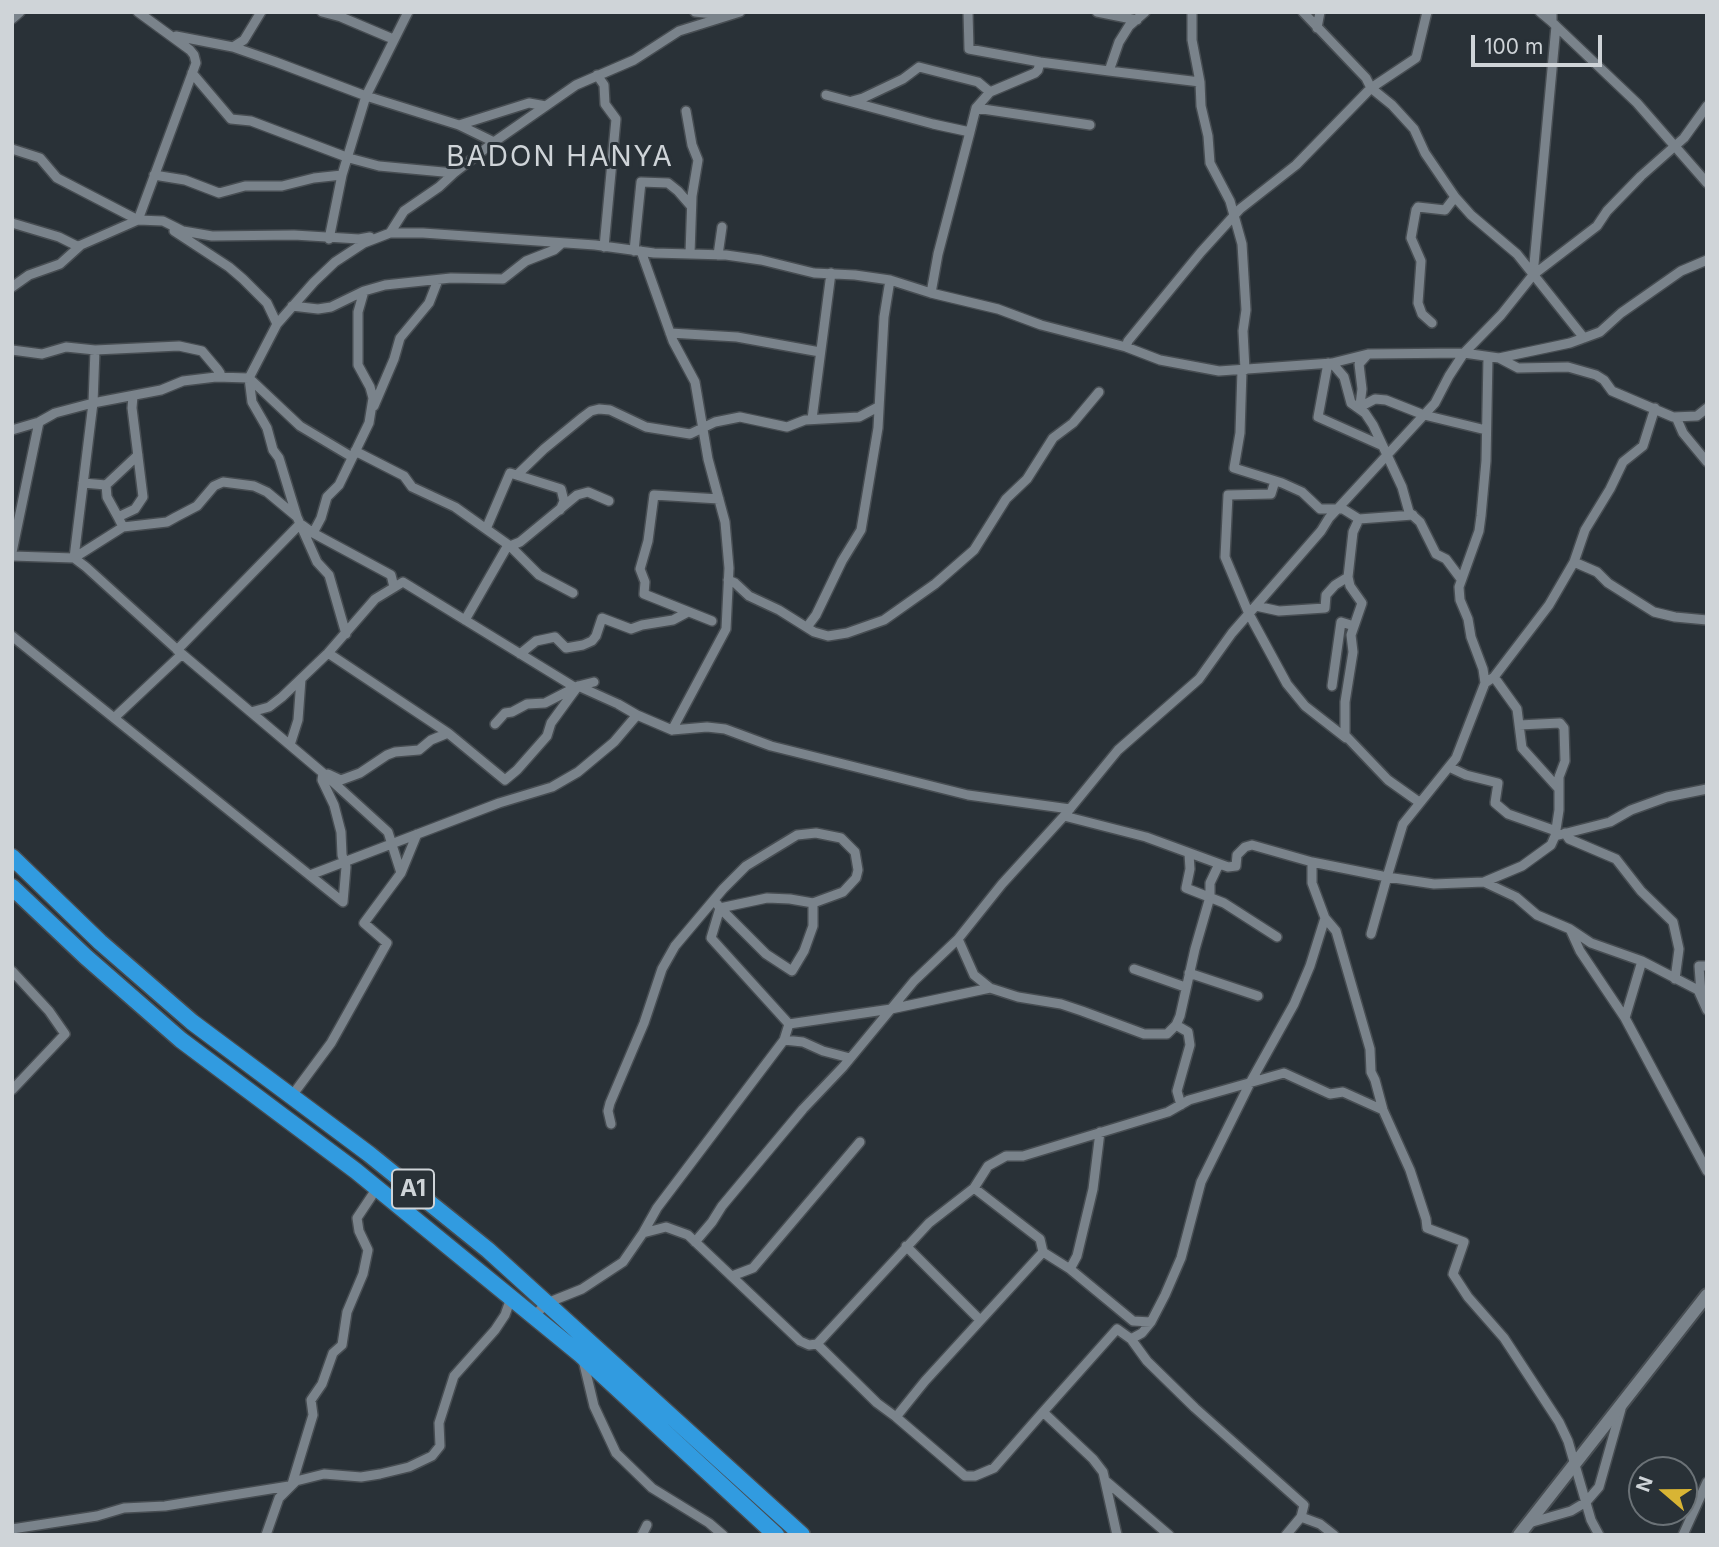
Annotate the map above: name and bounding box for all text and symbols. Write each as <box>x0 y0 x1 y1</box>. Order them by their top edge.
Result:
scale bar <box>1474 21 1605 65</box>
text: 100 m <box>1484 34 1543 59</box>
district label: BADON HANYA <box>448 141 672 175</box>
road number: A1 <box>392 1170 434 1208</box>
north arrow <box>1628 1456 1698 1526</box>
text: N <box>1631 1474 1658 1495</box>

